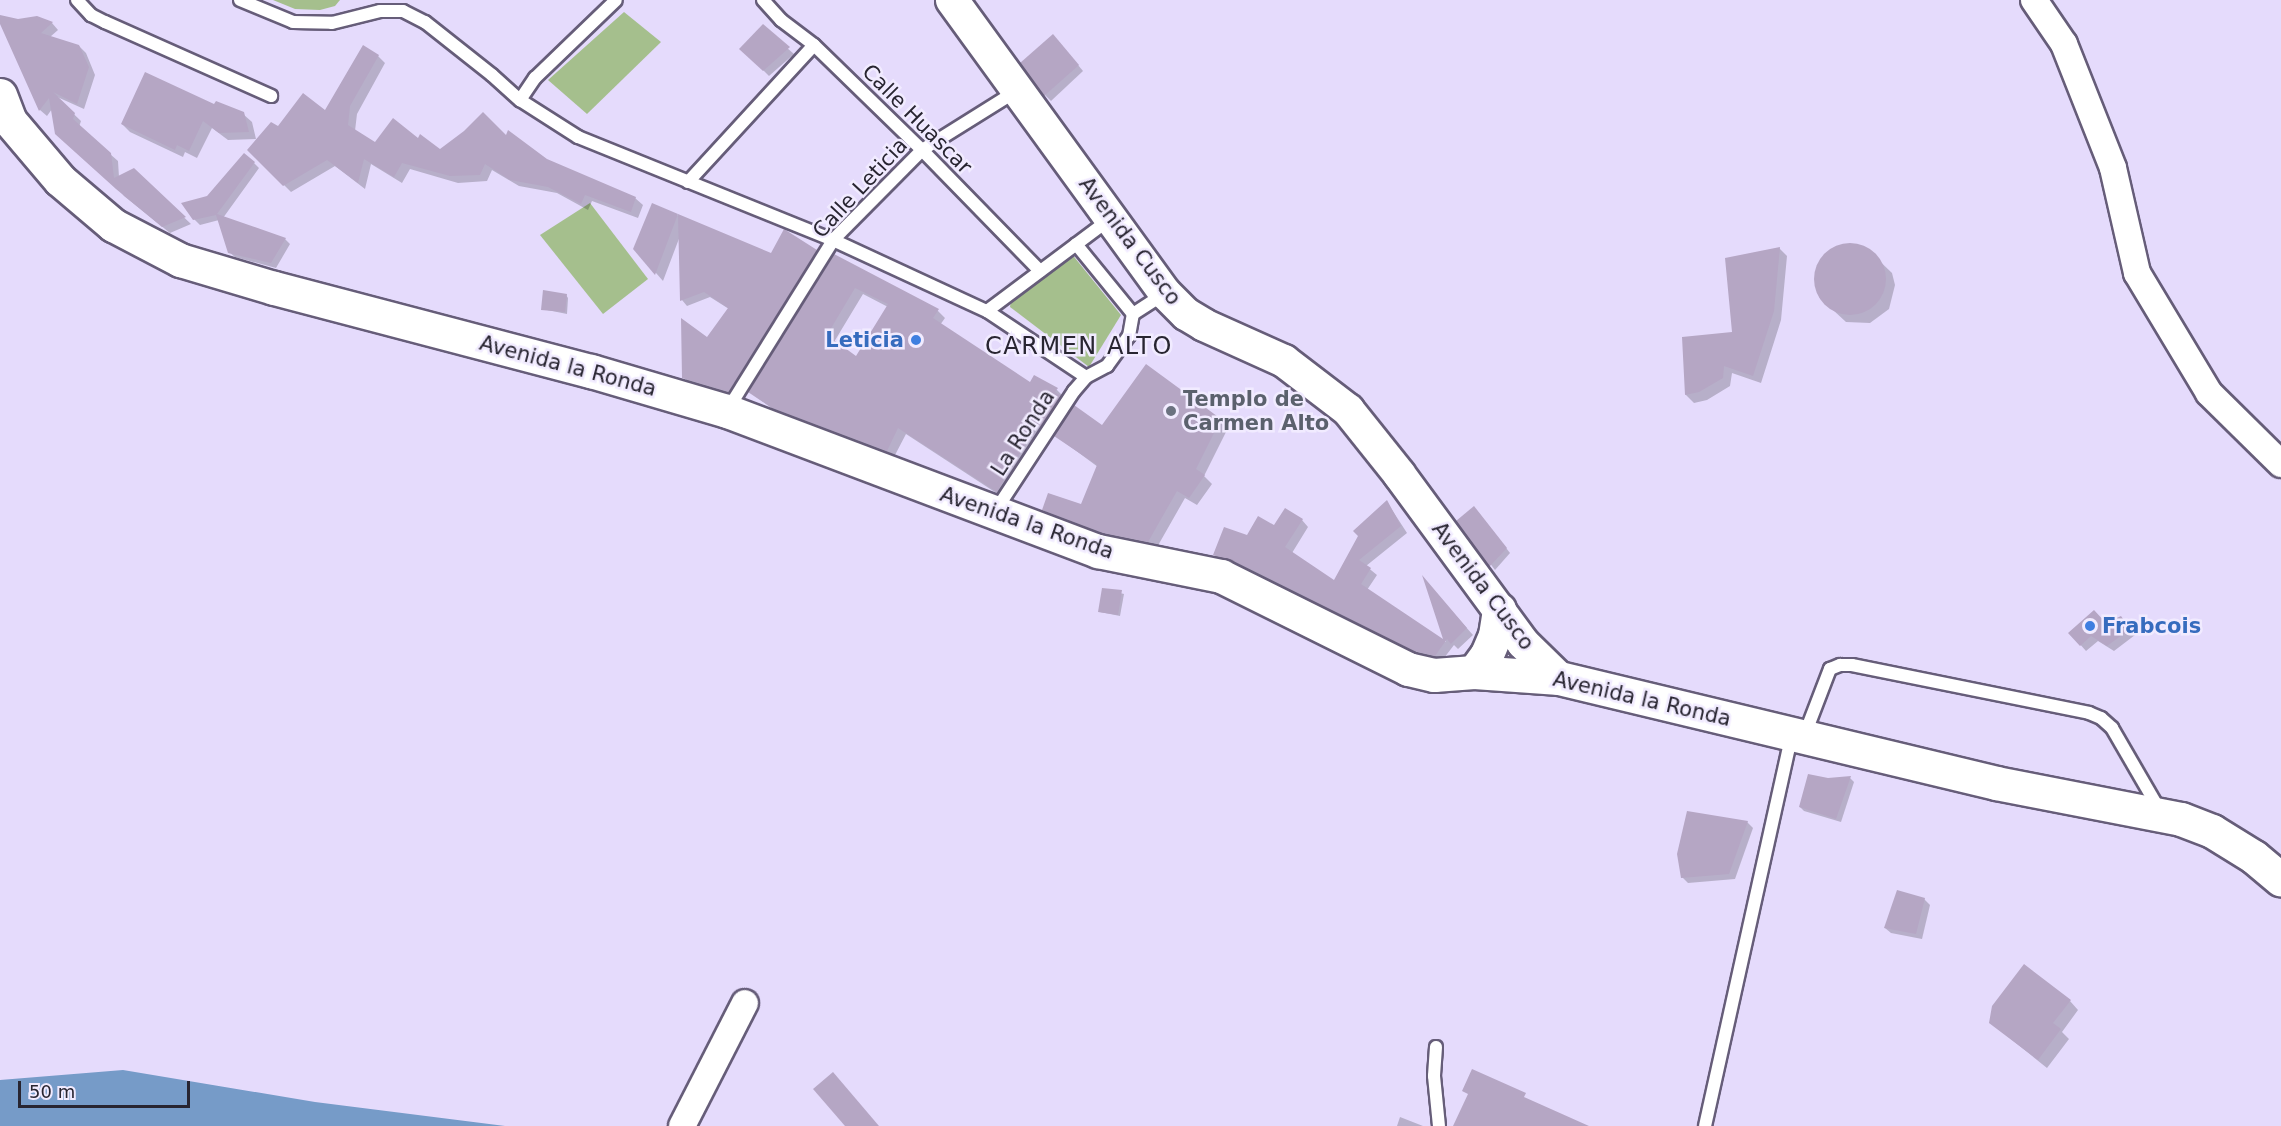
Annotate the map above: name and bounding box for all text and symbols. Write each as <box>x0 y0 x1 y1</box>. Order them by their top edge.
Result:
street label: Calle Huascar <box>857 59 977 179</box>
street label: Calle Leticia <box>807 133 913 243</box>
street label: Avenida Cusco <box>1074 172 1186 310</box>
place label: Leticia <box>825 327 904 353</box>
street label: Avenida la Ronda <box>477 330 659 402</box>
marker: Leticia <box>909 333 923 347</box>
district label: CARMEN ALTO <box>985 333 1173 361</box>
street label: La Ronda <box>986 385 1060 481</box>
place label: Templo de Carmen Alto <box>1183 386 1329 436</box>
marker: Templo de Carmen Alto <box>1164 404 1178 418</box>
street label: Avenida la Ronda <box>937 481 1117 565</box>
street label: Avenida Cusco <box>1427 517 1539 655</box>
place label: Frabcois <box>2102 613 2201 639</box>
marker: Frabcois <box>2083 619 2097 633</box>
street label: Avenida la Ronda <box>1551 666 1733 732</box>
scale bar <box>21 1069 194 1107</box>
text: 50 m <box>29 1081 75 1102</box>

